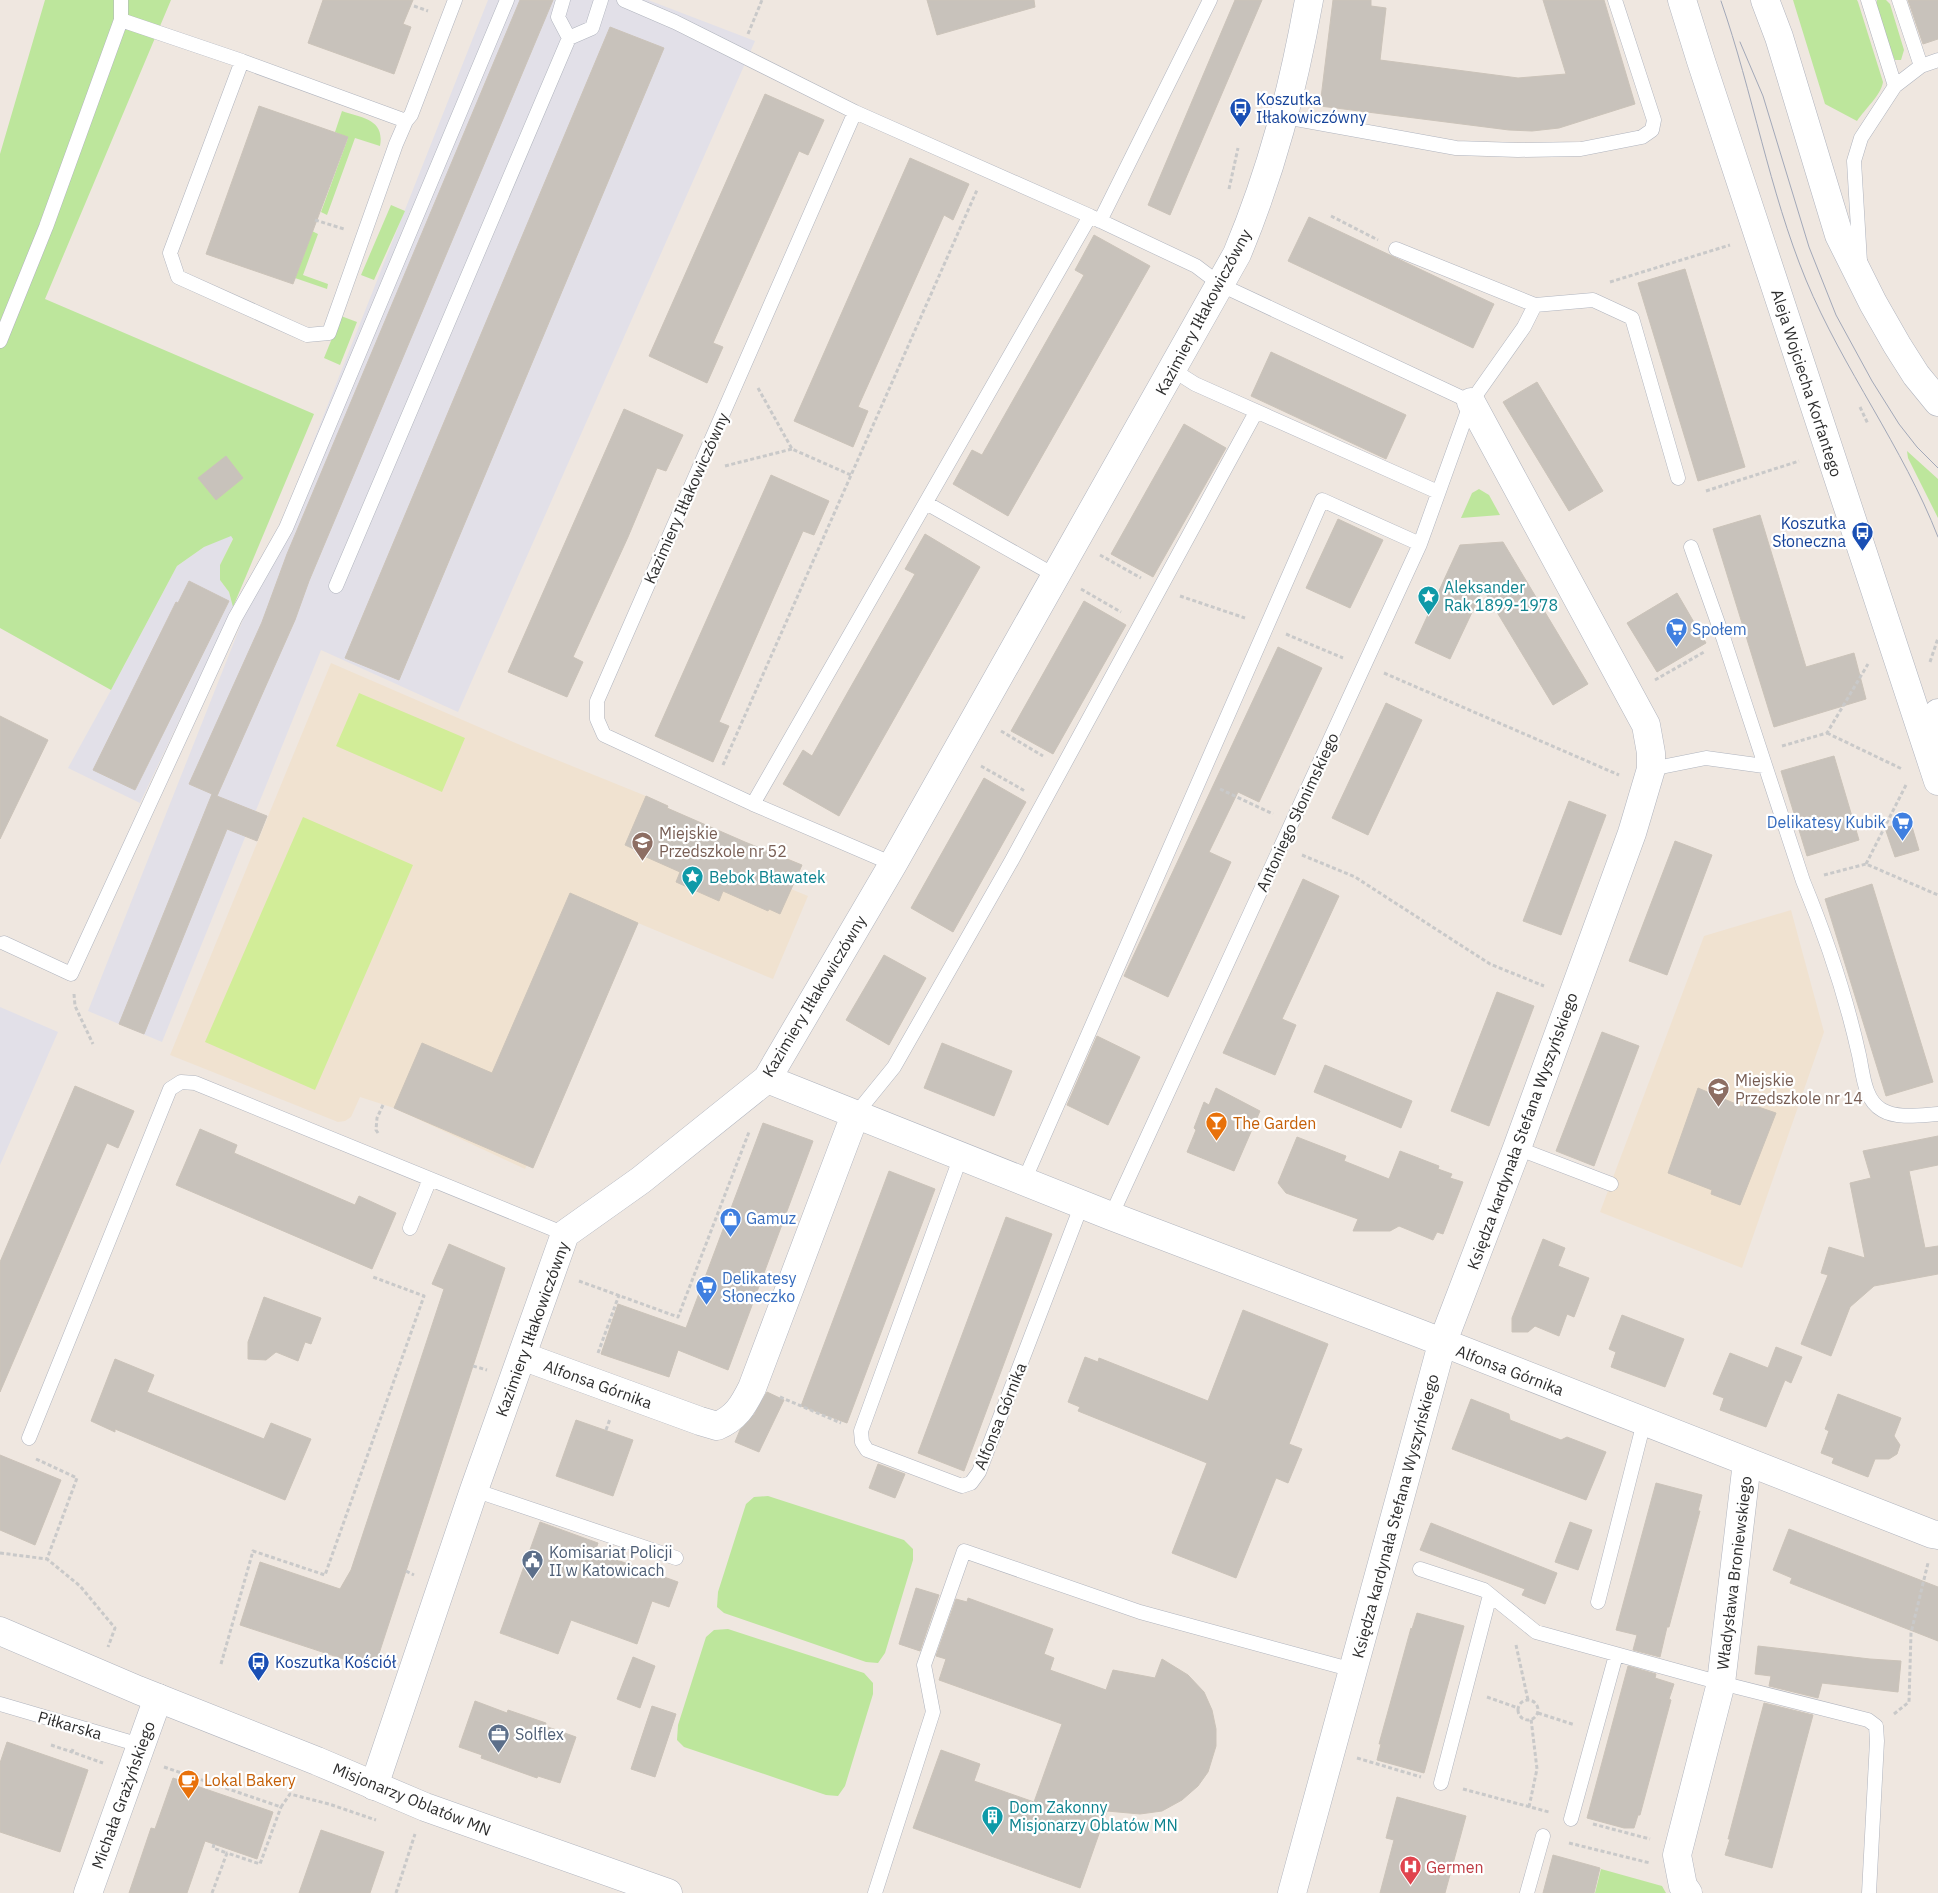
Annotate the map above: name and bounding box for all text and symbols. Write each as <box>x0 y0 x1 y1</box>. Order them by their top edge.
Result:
place label: Koszutka Iłłakowiczówny <box>1256 89 1367 127</box>
bus stop icon: Koszutka Iłłakowiczówny <box>1228 96 1252 127</box>
street label: Kazimiery Iłłakowiczówny <box>1151 226 1255 398</box>
street label: Aleja Wojciecha Korfantego <box>1767 287 1847 479</box>
street label: Kazimiery Iłłakowiczówny <box>639 409 733 587</box>
place label: Koszutka Słoneczna <box>1772 513 1846 551</box>
bus stop icon: Koszutka Słoneczna <box>1850 520 1874 551</box>
place label: Aleksander Rak 1899-1978 <box>1444 577 1558 615</box>
place icon: Aleksander Rak 1899-1978 <box>1416 584 1440 615</box>
supermarket icon: Społem <box>1664 617 1688 648</box>
place label: Społem <box>1692 619 1747 639</box>
street label: Antoniego Słonimskiego <box>1251 729 1343 895</box>
supermarket icon: Delikatesy Kubik <box>1890 810 1914 841</box>
place label: Delikatesy Kubik <box>1767 812 1887 832</box>
place label: Miejskie Przedszkole nr 52 <box>659 823 787 861</box>
school or university icon: Miejskie Przedszkole nr 52 <box>631 830 655 861</box>
place icon: Bebok Bławatek <box>681 865 705 896</box>
place label: Bebok Bławatek <box>709 867 826 887</box>
street label: Kazimiery Iłłakowiczówny <box>758 911 870 1081</box>
street label: Księdza kardynała Stefana Wyszyńskiego <box>1462 990 1582 1272</box>
place label: Miejskie Przedszkole nr 14 <box>1735 1070 1863 1108</box>
school or university icon: Miejskie Przedszkole nr 14 <box>1707 1077 1731 1108</box>
bar icon: The Garden <box>1205 1111 1229 1142</box>
place label: The Garden <box>1233 1113 1316 1133</box>
shop icon: Gamuz <box>718 1206 742 1237</box>
place label: Gamuz <box>746 1208 796 1228</box>
street label: Kazimiery Iłłakowiczówny <box>491 1239 573 1419</box>
place label: Delikatesy Słoneczko <box>722 1268 797 1306</box>
supermarket icon: Delikatesy Słoneczko <box>694 1275 718 1306</box>
street label: Alfonsa Górnika <box>1453 1340 1567 1400</box>
street label: Alfonsa Górnika <box>541 1355 655 1413</box>
street label: Alfonsa Górnika <box>969 1359 1031 1473</box>
street label: Księdza kardynała Stefana Wyszyńskiego <box>1347 1372 1443 1660</box>
street label: Władysława Broniewskiego <box>1712 1475 1756 1671</box>
place label: Komisariat Policji II w Katowicach <box>549 1542 673 1580</box>
public building icon: Komisariat Policji II w Katowicach <box>521 1549 545 1580</box>
bus stop icon: Koszutka Kościół <box>247 1650 271 1681</box>
place label: Koszutka Kościół <box>275 1652 397 1672</box>
street label: Piłkarska <box>36 1706 105 1744</box>
street label: Michała Grażyńskiego <box>87 1718 159 1872</box>
office icon: Solflex <box>487 1722 511 1753</box>
place label: Solflex <box>515 1724 564 1744</box>
street label: Misjonarzy Oblatów MN <box>330 1758 494 1840</box>
cafe icon: Lokal Bakery <box>176 1768 200 1799</box>
place label: Lokal Bakery <box>204 1770 296 1790</box>
place label: Dom Zakonny Misjonarzy Oblatów MN <box>1009 1797 1178 1835</box>
building icon: Dom Zakonny Misjonarzy Oblatów MN <box>981 1804 1005 1835</box>
hospital icon: Germen <box>1398 1855 1422 1886</box>
place label: Germen <box>1426 1857 1484 1877</box>

